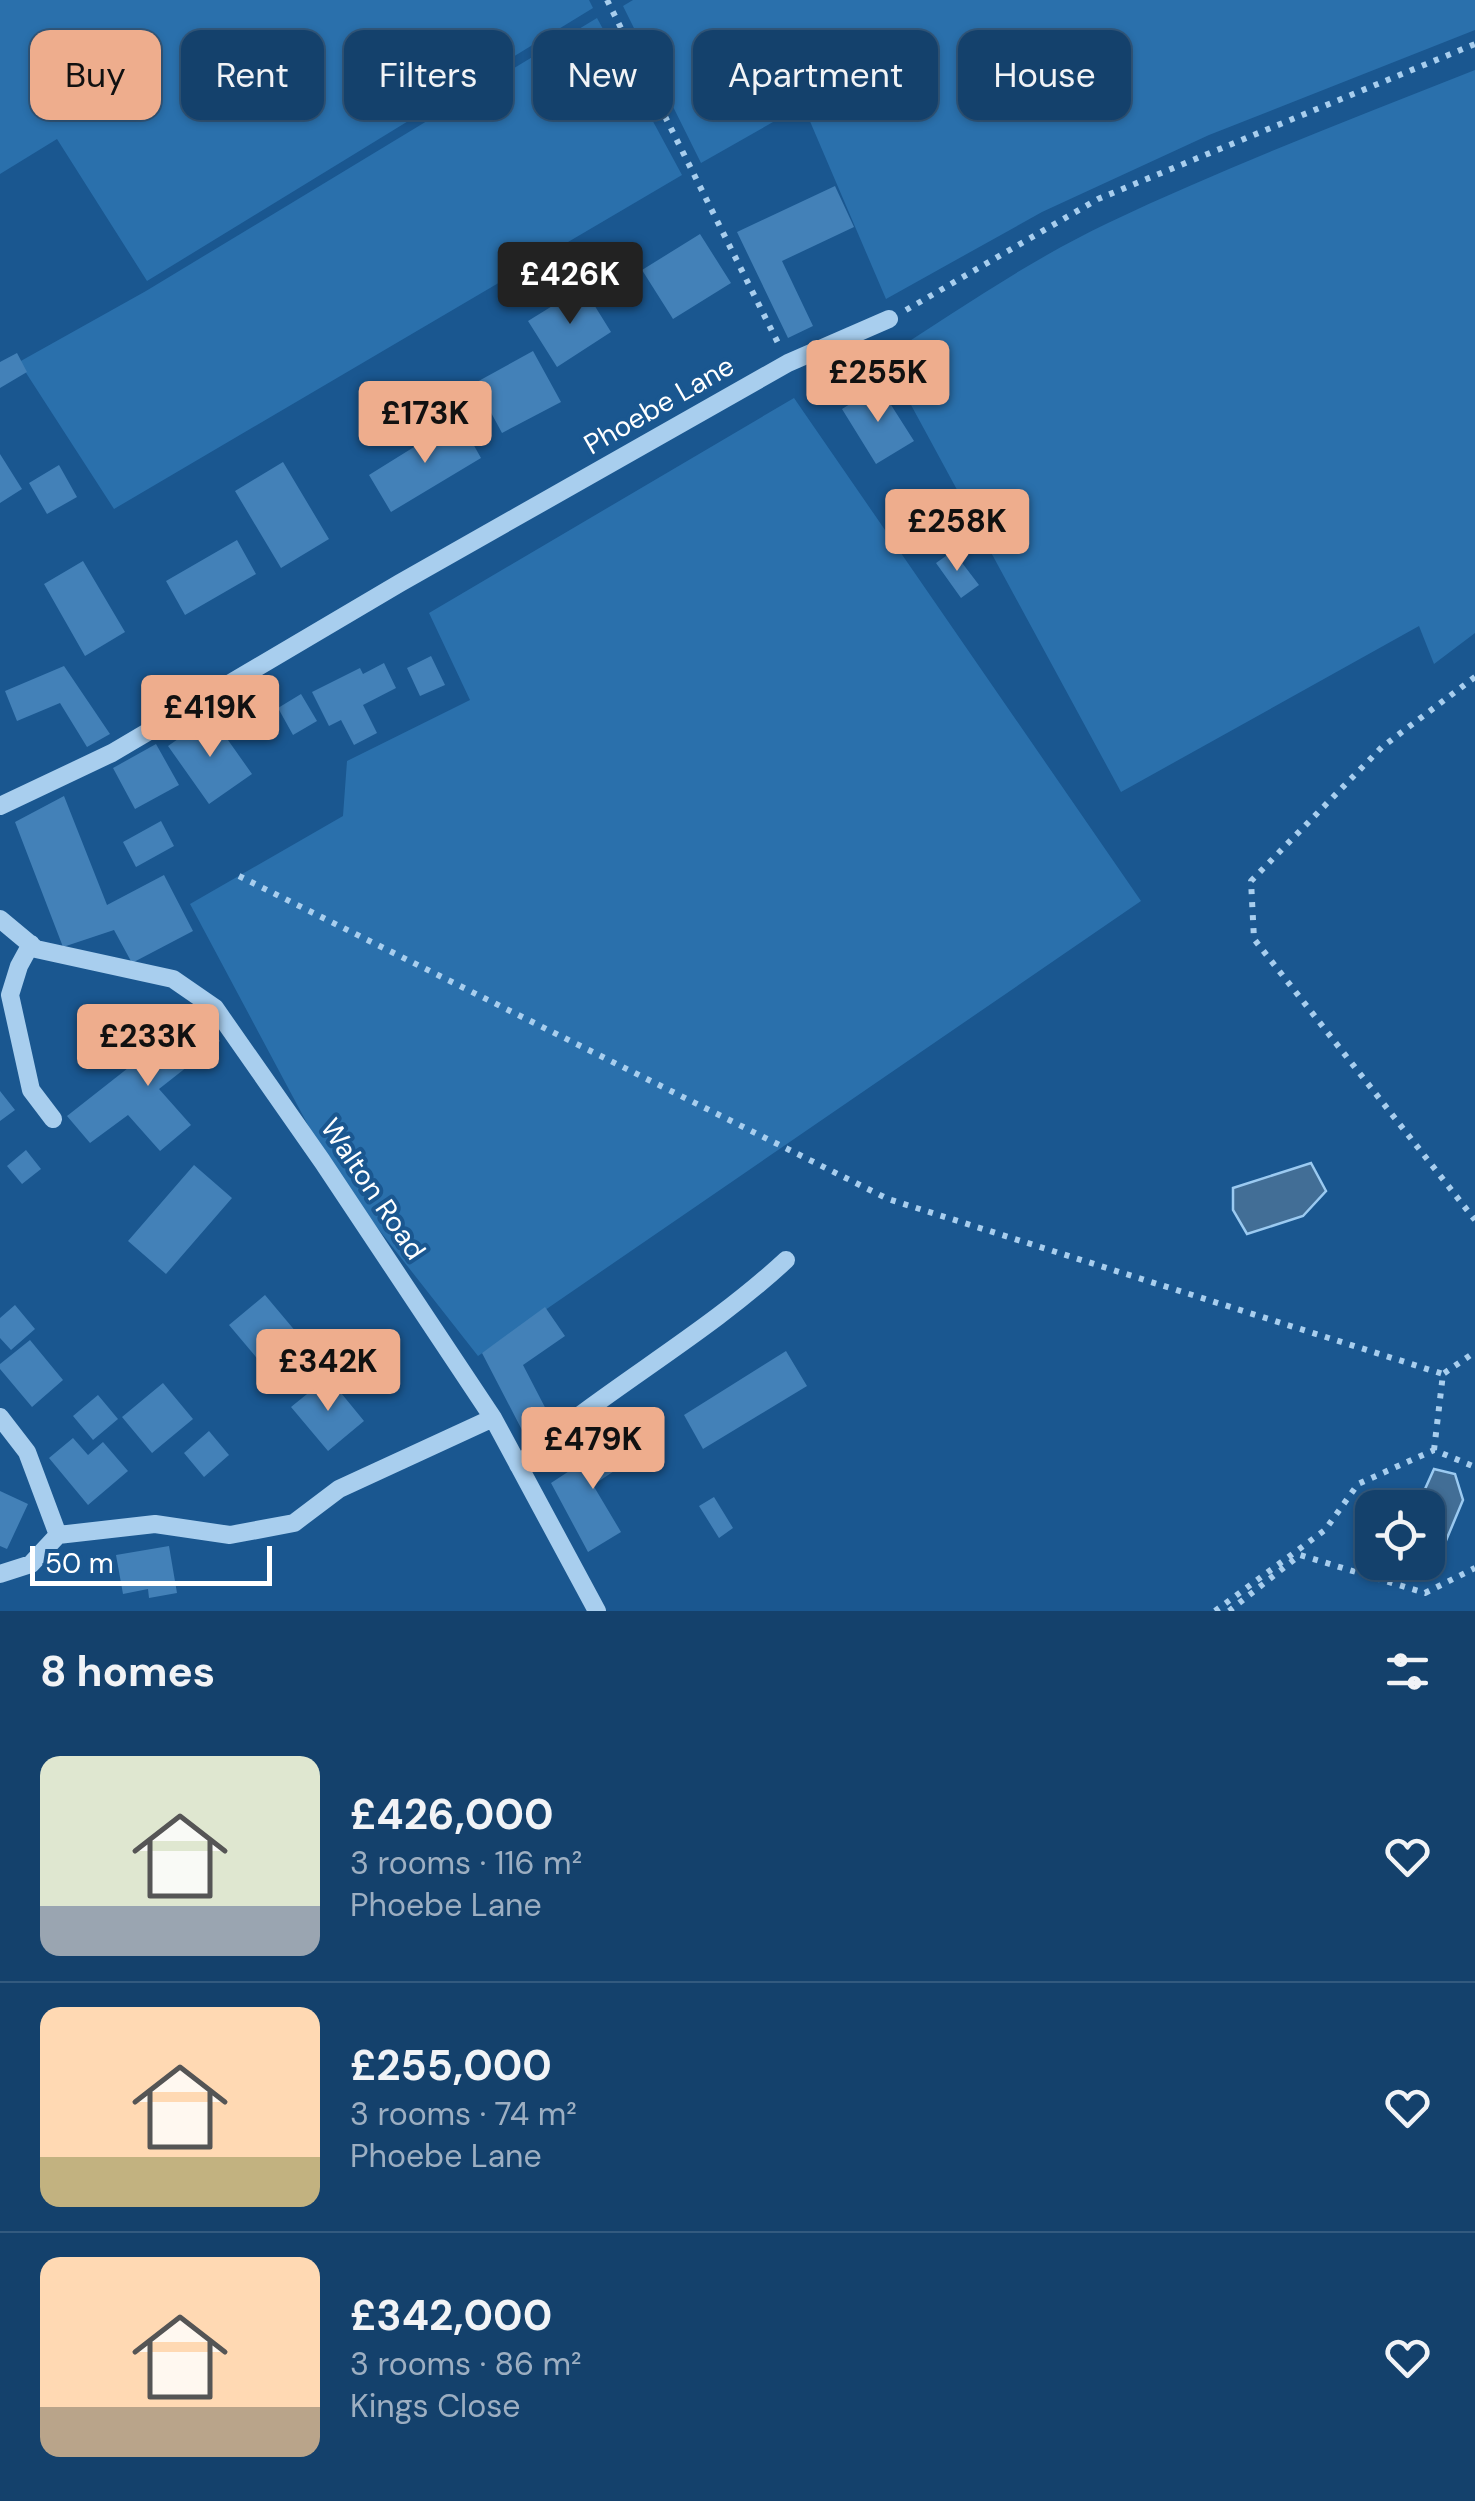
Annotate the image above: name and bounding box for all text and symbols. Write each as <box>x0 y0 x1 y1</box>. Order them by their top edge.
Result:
chip: Buy <box>30 30 161 120</box>
chip: Rent <box>181 30 324 120</box>
chip: Filters <box>344 30 513 120</box>
chip: New <box>533 30 673 120</box>
chip: Apartment <box>693 30 938 120</box>
chip: House <box>958 30 1131 120</box>
pin: £426K <box>500 242 640 327</box>
text: £426K <box>520 253 620 295</box>
pin: £255K <box>808 340 948 425</box>
street label: Phoebe Lane <box>577 347 741 463</box>
text: £255K <box>828 351 928 393</box>
pin: £173K <box>355 381 495 466</box>
text: £173K <box>381 392 469 434</box>
pin: £258K <box>887 489 1027 574</box>
text: £258K <box>907 500 1007 542</box>
pin: £419K <box>140 675 280 760</box>
text: £419K <box>163 686 257 728</box>
pin: £233K <box>78 1004 218 1089</box>
text: £233K <box>99 1015 197 1057</box>
street label: Walton Road <box>312 1111 434 1267</box>
pin: £342K <box>258 1329 398 1414</box>
text: £342K <box>278 1340 378 1382</box>
pin: £479K <box>523 1407 663 1492</box>
text: £479K <box>544 1418 642 1460</box>
map controls <box>1355 1490 1445 1580</box>
button: locate <box>1355 1490 1445 1580</box>
scale bar <box>30 1541 272 1586</box>
text: 50 m <box>45 1545 114 1582</box>
text: 8 homes <box>40 1644 215 1699</box>
icon: filters <box>1380 1644 1435 1699</box>
text: £426,000 <box>350 1787 554 1842</box>
icon: home <box>120 1796 240 1916</box>
icon: heart <box>1380 1829 1435 1884</box>
text: 3 rooms · 116 m² <box>350 1842 582 1884</box>
text: Phoebe Lane <box>350 1884 542 1926</box>
text: £255,000 <box>350 2038 552 2093</box>
icon: home <box>120 2047 240 2167</box>
icon: heart <box>1380 2080 1435 2135</box>
text: 3 rooms · 74 m² <box>350 2093 577 2135</box>
text: Phoebe Lane <box>350 2135 542 2177</box>
text: £342,000 <box>350 2288 552 2343</box>
icon: home <box>120 2297 240 2417</box>
icon: heart <box>1380 2330 1435 2385</box>
text: 3 rooms · 86 m² <box>350 2343 582 2385</box>
text: Kings Close <box>350 2385 520 2427</box>

